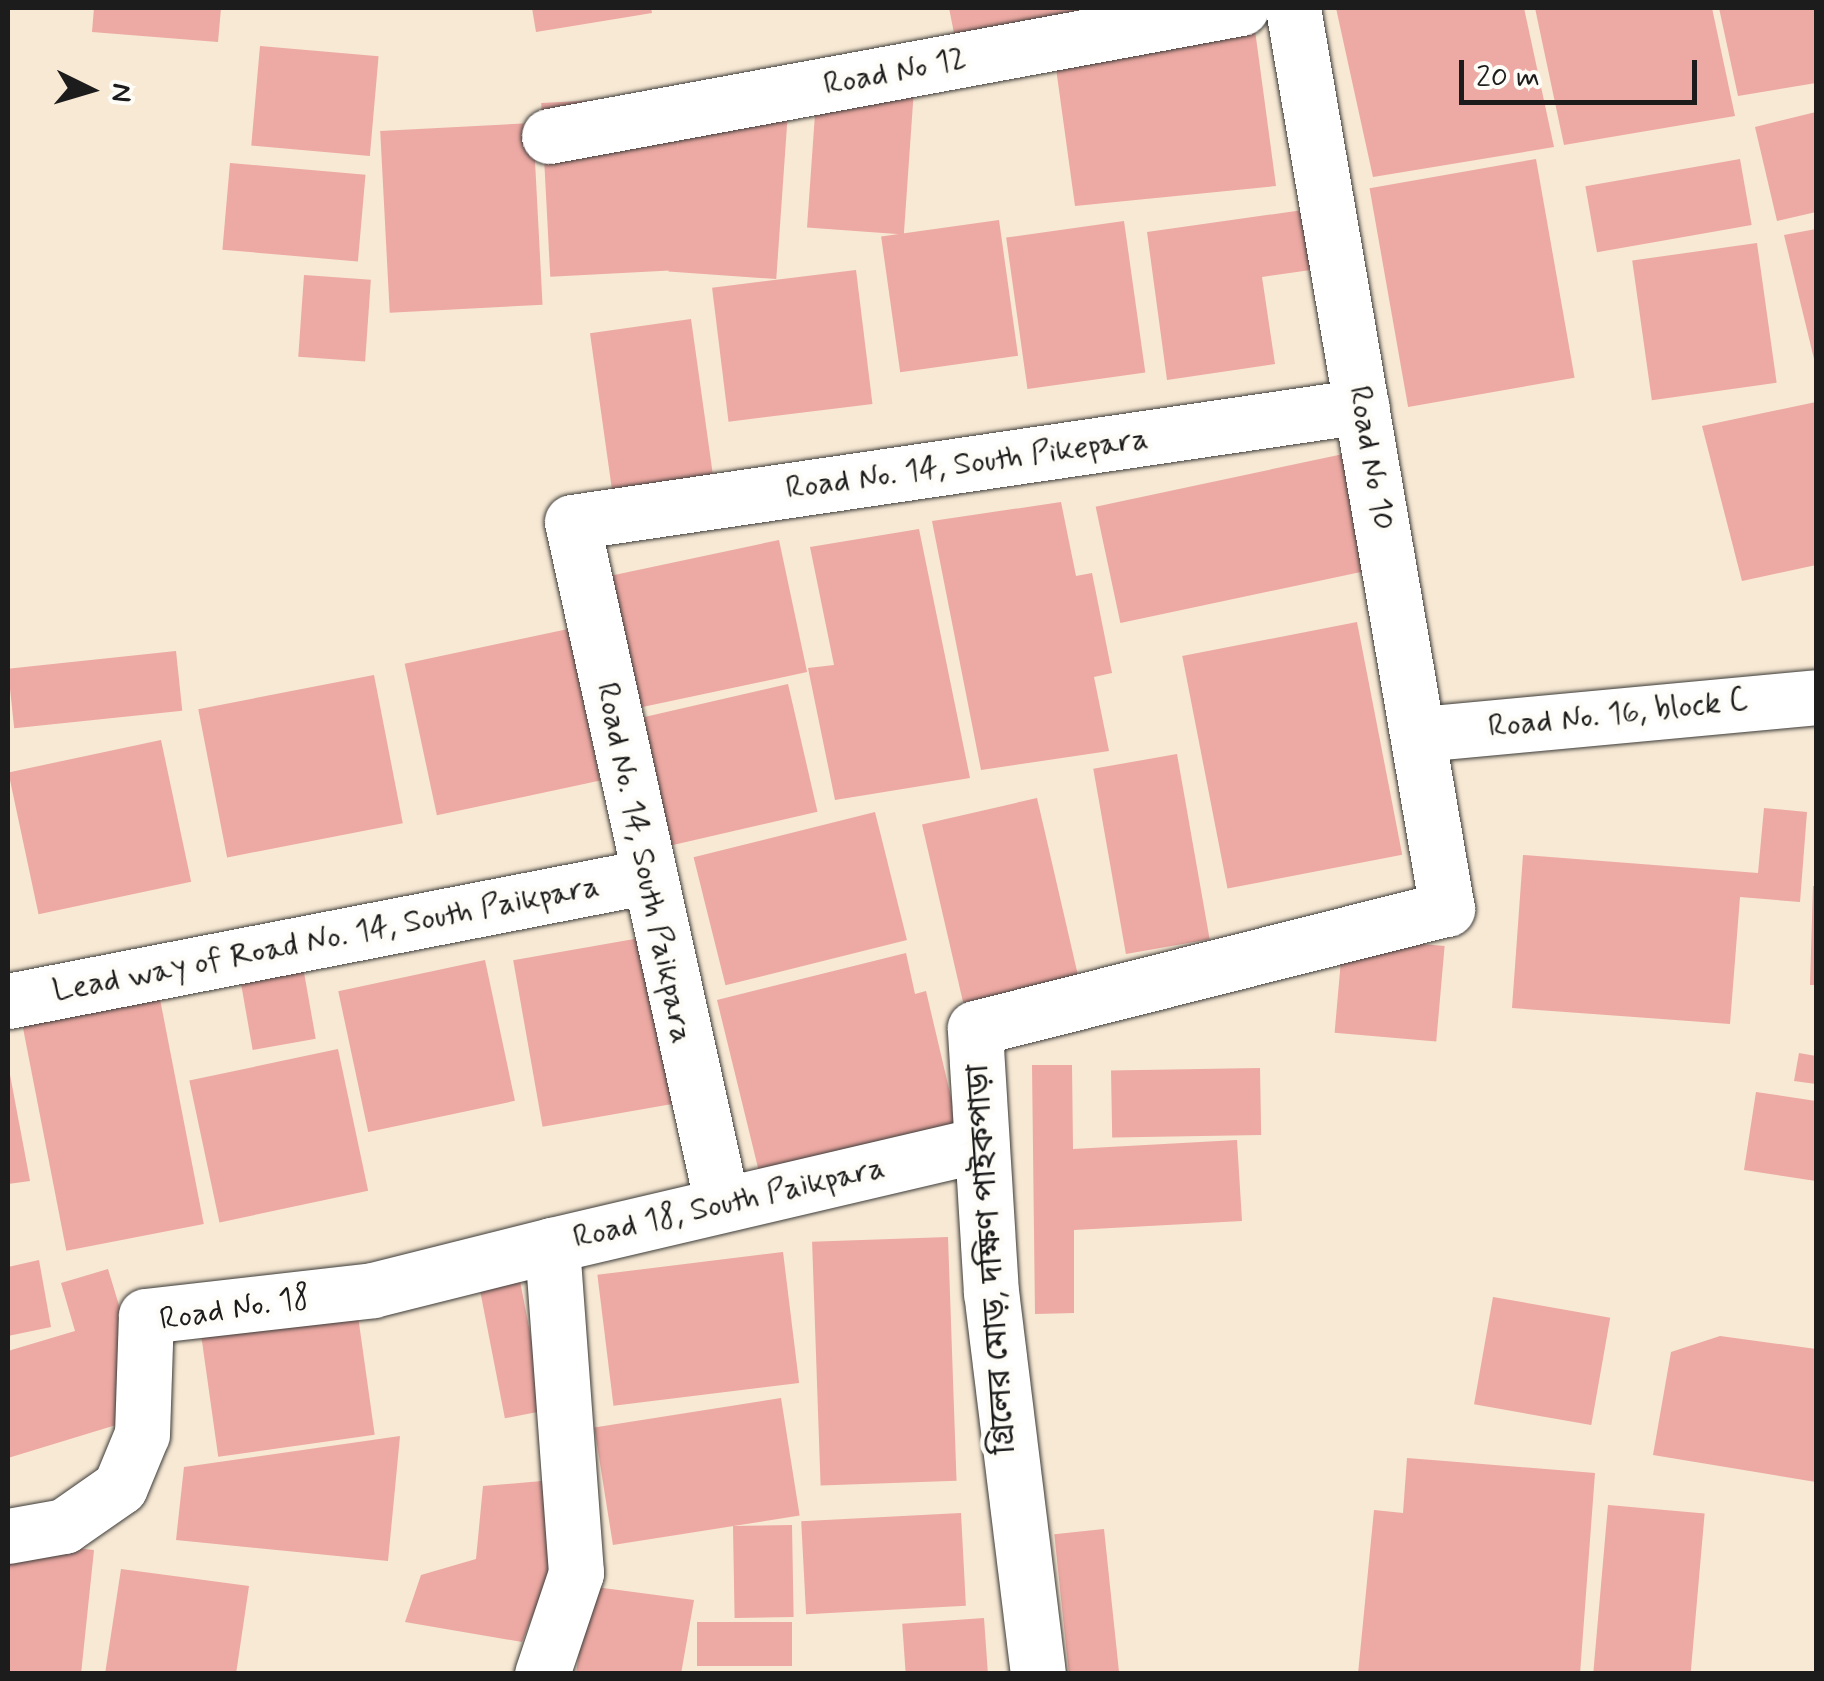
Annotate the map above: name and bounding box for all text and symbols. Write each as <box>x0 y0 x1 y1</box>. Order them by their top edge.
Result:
street label: Road No 12 <box>819 39 971 105</box>
north arrow <box>40 40 140 140</box>
scale bar <box>1464 40 1702 102</box>
text: 20 m <box>1476 58 1540 97</box>
text: N <box>101 82 140 104</box>
street label: Road No 10 <box>1339 382 1403 534</box>
street label: Road No. 14, South Pikepara <box>782 419 1152 509</box>
street label: Road No. 14, South Paikpara <box>587 678 701 1048</box>
street label: Road No. 16, block C <box>1483 681 1753 747</box>
street label: Lead way of Road No. 14, South Paikpara <box>55 868 597 1010</box>
street label: গ্রিলের মোড়, দক্ষিণ পাইকপাড়া <box>959 1063 1025 1455</box>
street label: Road 18, South Paikpara <box>569 1148 889 1258</box>
street label: Road No. 18 <box>156 1278 314 1340</box>

